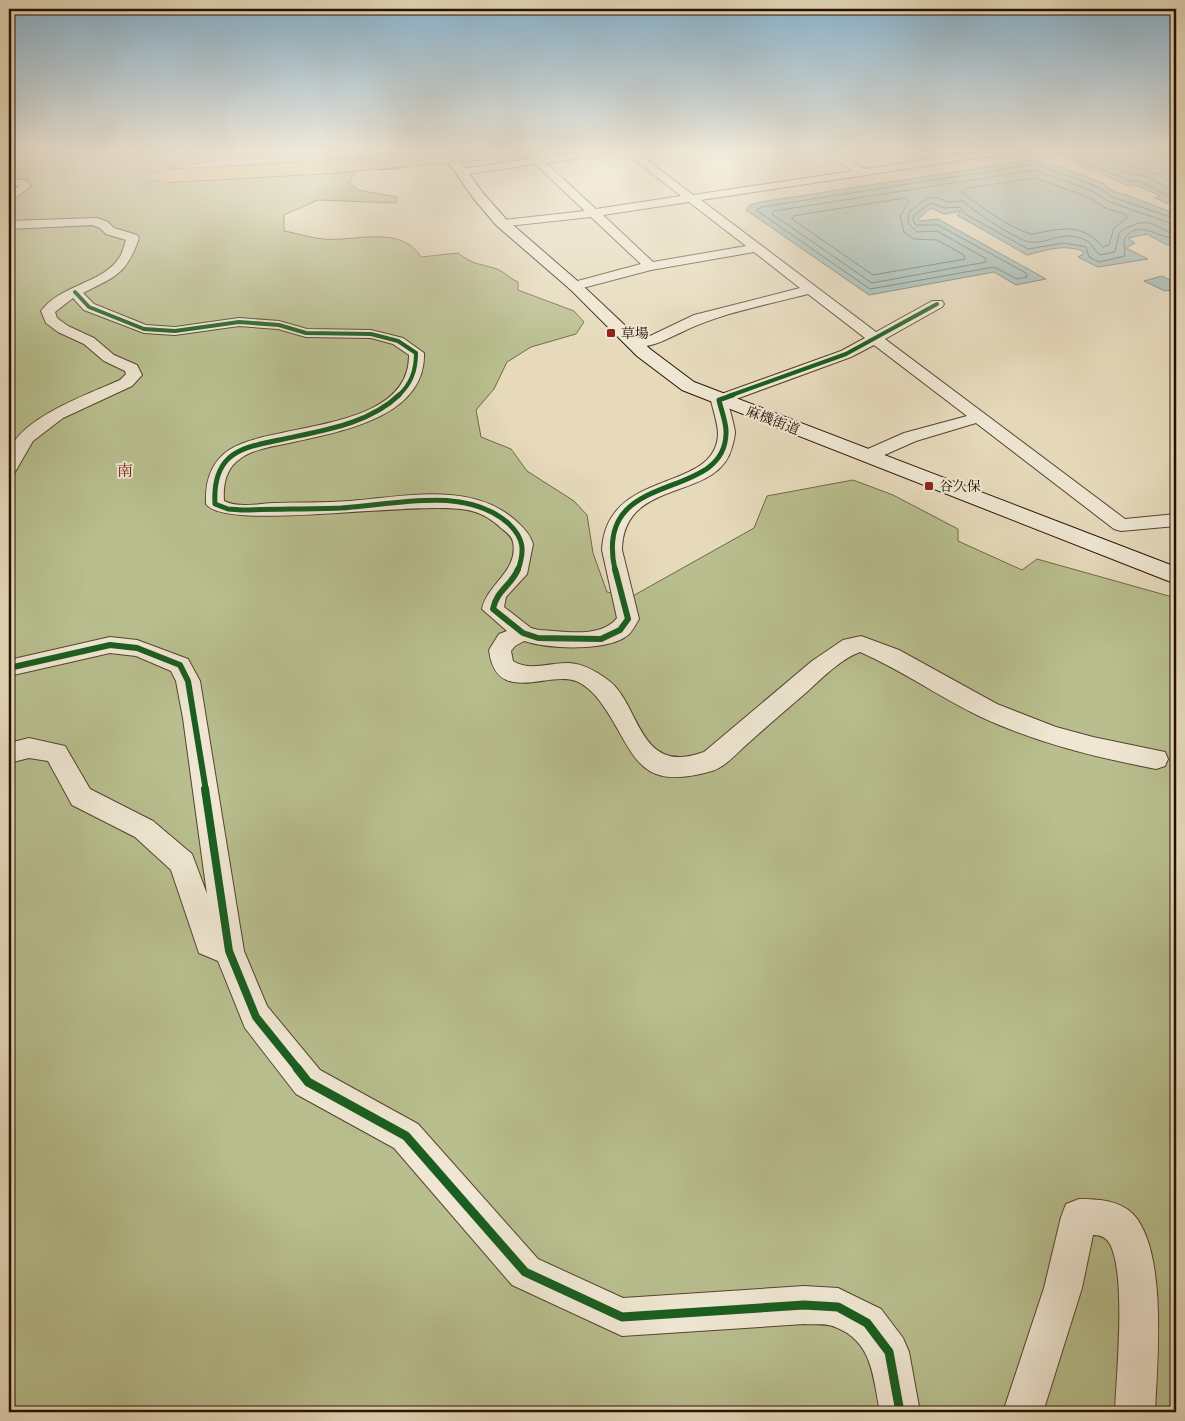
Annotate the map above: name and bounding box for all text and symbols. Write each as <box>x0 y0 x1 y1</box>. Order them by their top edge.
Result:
place label: 草場 <box>621 323 649 343</box>
marker: 草場 <box>605 327 617 339</box>
street label: 麻機街道 <box>743 401 803 439</box>
district label: 南 <box>117 458 133 482</box>
place label: 谷久保 <box>939 476 981 496</box>
marker: 谷久保 <box>923 480 935 492</box>

